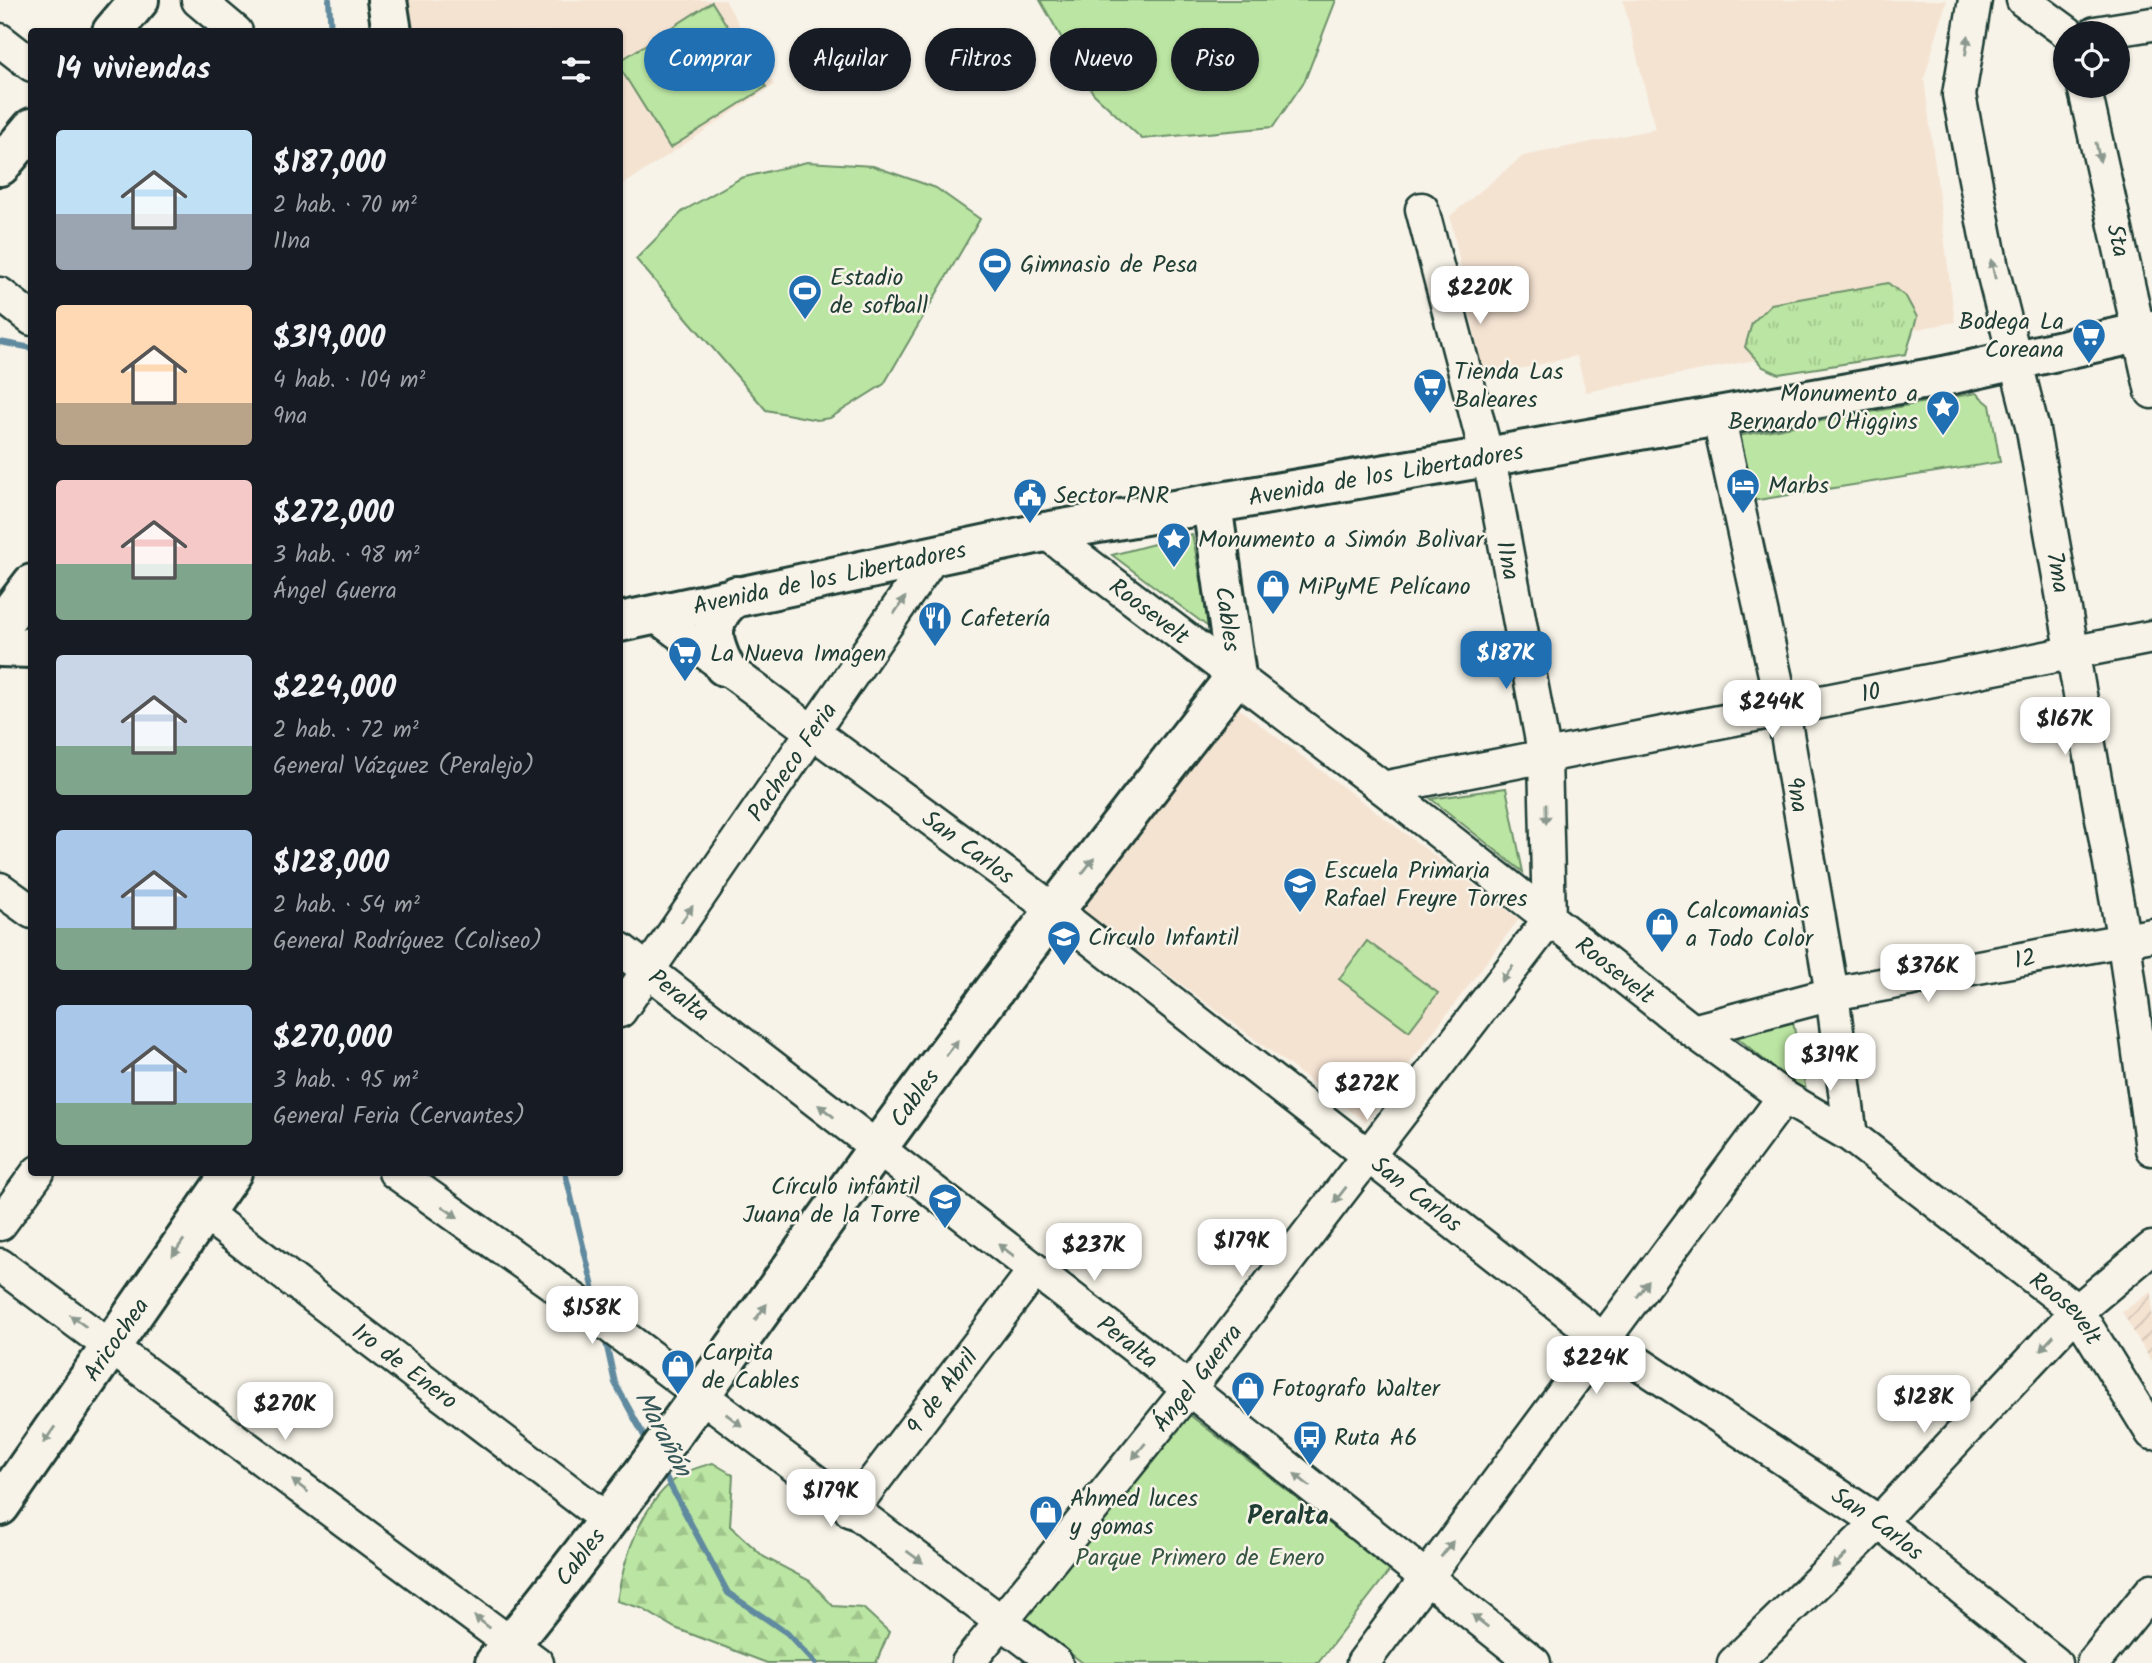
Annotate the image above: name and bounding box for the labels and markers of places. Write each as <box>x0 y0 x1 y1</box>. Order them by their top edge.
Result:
sports icon: Gimnasio de Pesa <box>976 245 1014 294</box>
place label: Gimnasio de Pesa <box>1020 246 1198 285</box>
place label: Estadio de sofball <box>830 259 928 326</box>
pin: $220K <box>1431 266 1529 326</box>
sports icon: Estadio de sofball <box>786 272 824 321</box>
place label: Bodega La Coreana <box>1958 303 2064 370</box>
supermarket icon: Bodega La Coreana <box>2070 316 2108 365</box>
place label: Tienda Las Baleares <box>1454 353 1564 420</box>
supermarket icon: Tienda Las Baleares <box>1411 366 1449 415</box>
place label: Monumento a Bernardo O'Higgins <box>1728 375 1918 442</box>
place icon: Monumento a Bernardo O'Higgins <box>1924 388 1962 437</box>
hotel icon: Marbs <box>1724 466 1762 515</box>
place label: Marbs <box>1768 467 1829 506</box>
public building icon: Sector PNR <box>1011 476 1049 525</box>
place label: Sector PNR <box>1054 477 1169 516</box>
place icon: Monumento a Simón Bolivar <box>1155 520 1193 569</box>
place label: Monumento a Simón Bolivar <box>1198 521 1485 560</box>
shop icon: MiPyME Pelícano <box>1254 567 1292 616</box>
place label: MiPyME Pelícano <box>1298 568 1471 607</box>
restaurant icon: Cafetería <box>916 599 954 648</box>
place label: Cafetería <box>960 600 1050 639</box>
pin: $187K <box>1457 632 1555 691</box>
supermarket icon: La Nueva Imagen <box>666 634 704 683</box>
place label: La Nueva Imagen <box>710 635 886 674</box>
pin: $244K <box>1723 680 1821 740</box>
pin: $167K <box>2016 698 2114 757</box>
place label: Escuela Primaria Rafael Freyre Torres <box>1324 852 1527 919</box>
school or university icon: Escuela Primaria Rafael Freyre Torres <box>1281 865 1319 914</box>
place label: Calcomanias a Todo Color <box>1686 892 1815 959</box>
shop icon: Calcomanias a Todo Color <box>1643 905 1681 954</box>
school or university icon: Círculo Infantil <box>1045 918 1083 967</box>
place label: Círculo Infantil <box>1088 919 1239 958</box>
pin: $376K <box>1879 944 1977 1004</box>
pin: $319K <box>1781 1034 1879 1093</box>
pin: $272K <box>1318 1062 1416 1122</box>
place label: Círculo infantil Juana de la Torre <box>743 1168 920 1235</box>
school or university icon: Círculo infantil Juana de la Torre <box>926 1181 964 1230</box>
pin: $179K <box>1193 1220 1291 1279</box>
pin: $237K <box>1045 1224 1143 1283</box>
pin: $158K <box>543 1286 641 1346</box>
place label: Carpita de Cables <box>702 1334 800 1401</box>
pin: $224K <box>1547 1336 1645 1396</box>
shop icon: Carpita de Cables <box>659 1347 697 1396</box>
shop icon: Fotografo Walter <box>1229 1369 1267 1418</box>
place label: Fotografo Walter <box>1272 1370 1442 1409</box>
pin: $128K <box>1875 1376 1973 1435</box>
pin: $270K <box>236 1382 334 1442</box>
bus stop icon: Ruta A6 <box>1291 1418 1329 1467</box>
place label: Ruta A6 <box>1334 1419 1418 1458</box>
pin: $179K <box>782 1470 880 1529</box>
place label: Ahmed luces y gomas <box>1069 1480 1198 1547</box>
shop icon: Ahmed luces y gomas <box>1027 1493 1065 1542</box>

